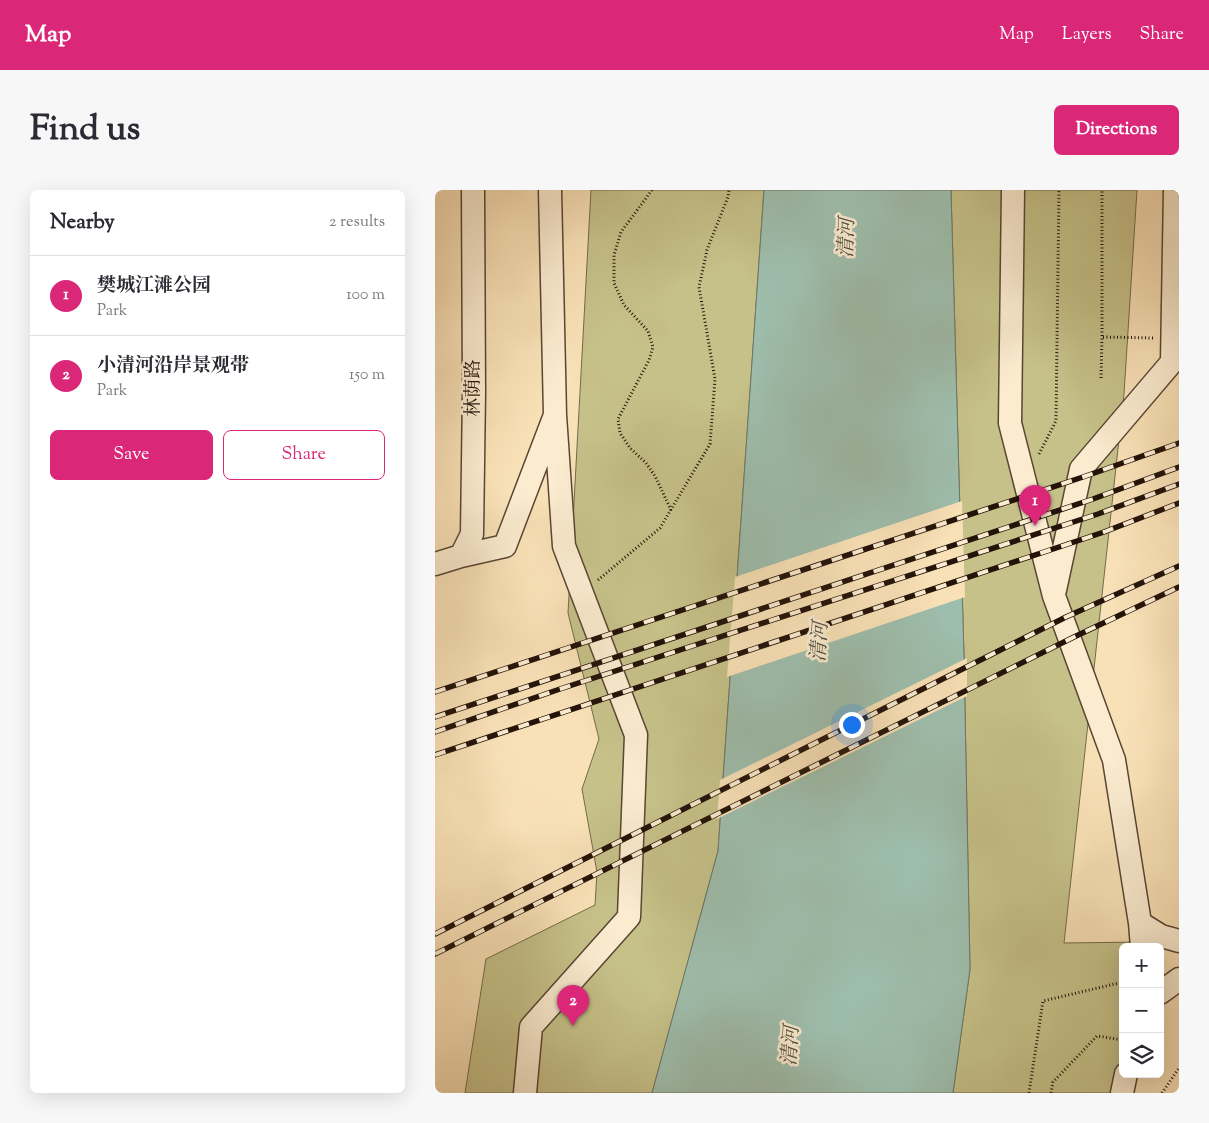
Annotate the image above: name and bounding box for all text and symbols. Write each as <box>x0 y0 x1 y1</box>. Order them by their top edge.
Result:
text: Map <box>25 18 71 52</box>
text: Map <box>999 22 1034 48</box>
text: Layers <box>1062 22 1112 48</box>
text: Share <box>1140 22 1184 48</box>
text: Find us <box>30 105 140 156</box>
button: Directions <box>1054 105 1179 155</box>
text: Nearby <box>50 208 115 238</box>
text: 2 results <box>329 211 385 234</box>
water label: 清河 <box>833 215 863 258</box>
text: 樊城江滩公园 <box>97 273 211 300</box>
text: 1 <box>63 284 69 307</box>
text: 100 m <box>346 284 385 307</box>
text: Park <box>97 300 128 323</box>
text: 小清河沿岸景观带 <box>97 353 249 380</box>
street label: 林荫路 <box>461 359 488 417</box>
text: 2 <box>62 364 70 387</box>
text: 150 m <box>349 364 385 387</box>
text: Park <box>97 380 128 403</box>
button: Save <box>50 430 213 480</box>
button: Share <box>223 430 385 480</box>
pin: 1 <box>1019 485 1051 526</box>
water label: 清河 <box>805 618 837 663</box>
your location <box>839 712 865 738</box>
map controls <box>1119 943 1164 1078</box>
button: + <box>1119 943 1164 988</box>
pin: 2 <box>557 985 589 1026</box>
button: − <box>1119 988 1164 1033</box>
water label: 清河 <box>776 1022 808 1067</box>
button: layers <box>1119 1033 1164 1078</box>

